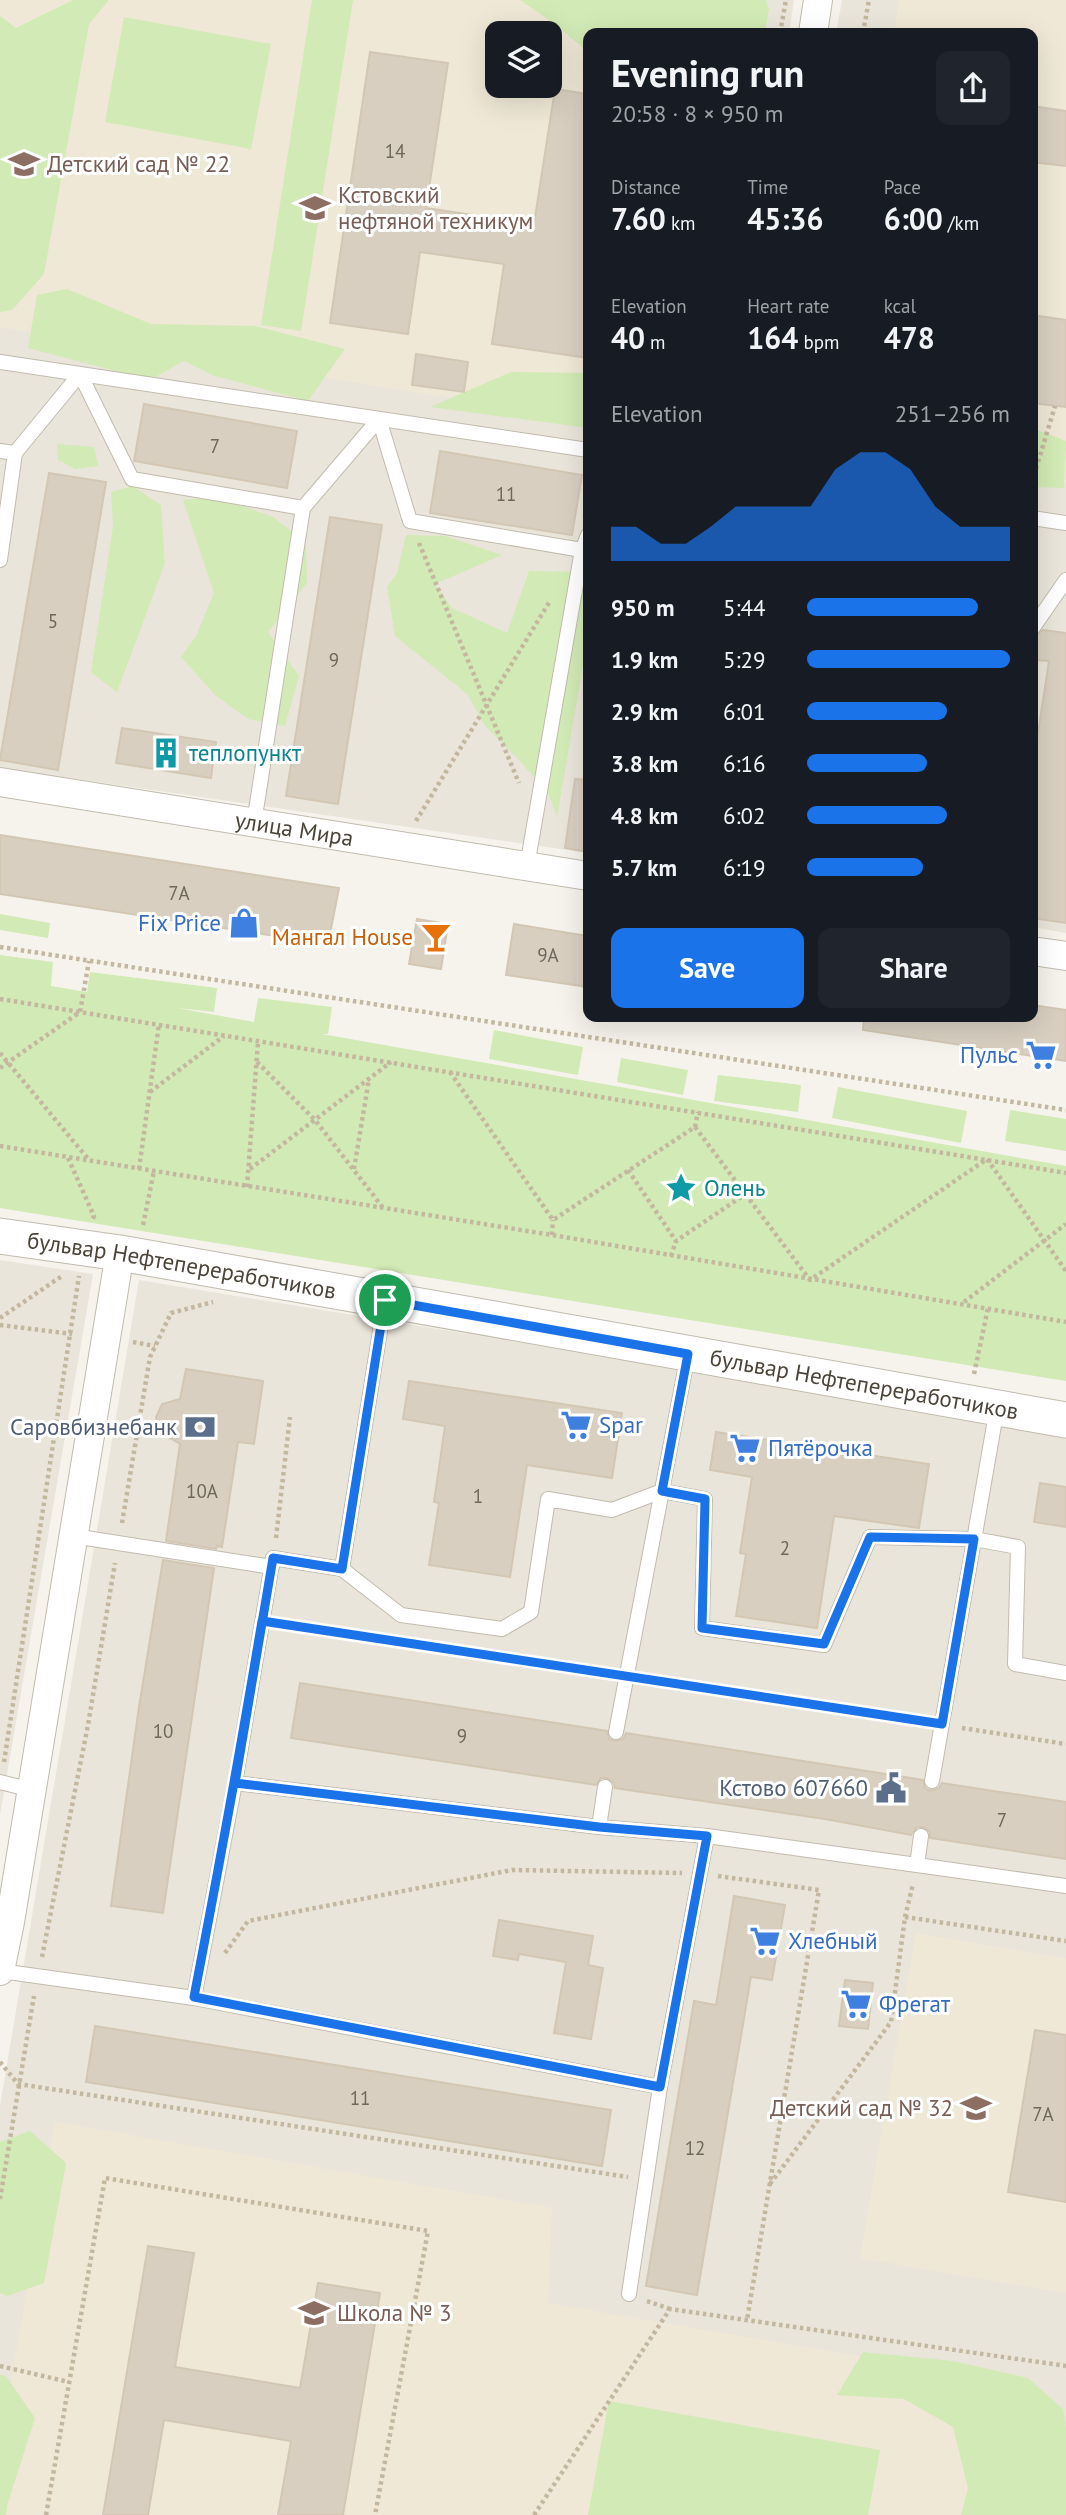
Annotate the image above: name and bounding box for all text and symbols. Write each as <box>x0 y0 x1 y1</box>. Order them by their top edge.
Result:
map controls <box>485 21 562 98</box>
button: layers <box>485 21 562 98</box>
text: Evening run <box>611 48 804 97</box>
button: share <box>936 51 1010 125</box>
text: 20:58 · 8 × 950 m <box>611 99 783 128</box>
house number: 14 <box>385 139 405 163</box>
school or university icon: Детский сад № 22 <box>7 147 41 181</box>
place label: Детский сад № 22 <box>47 149 230 178</box>
text: Distance <box>611 175 681 199</box>
text: Time <box>747 175 788 199</box>
text: Pace <box>884 175 921 199</box>
place label: Кстовский нефтяной техникум <box>338 180 533 235</box>
school or university icon: Кстовский нефтяной техникум <box>298 191 332 225</box>
text: 7.60 <box>611 199 666 238</box>
text: 45:36 <box>747 199 823 238</box>
text: 6:00 <box>884 199 943 238</box>
text: km <box>666 211 695 235</box>
text: /km <box>943 211 979 235</box>
text: Elevation <box>611 294 687 318</box>
text: Heart rate <box>747 294 829 318</box>
text: kcal <box>884 294 916 318</box>
text: 40 <box>611 318 645 357</box>
text: 164 <box>747 318 798 357</box>
text: 478 <box>884 318 935 357</box>
text: m <box>645 330 666 354</box>
text: bpm <box>798 330 839 354</box>
text: Elevation <box>611 399 703 428</box>
text: 251–256 m <box>895 399 1010 428</box>
house number: 7 <box>210 434 220 458</box>
house number: 11 <box>496 482 516 506</box>
text: 950 m <box>611 593 674 622</box>
text: 5:44 <box>723 593 766 622</box>
house number: 5 <box>48 609 58 633</box>
text: 1.9 km <box>611 645 678 674</box>
text: 5:29 <box>723 645 766 674</box>
house number: 9 <box>329 648 339 672</box>
text: 2.9 km <box>611 697 678 726</box>
text: 6:01 <box>723 697 766 726</box>
building icon: теплопункт <box>149 736 183 770</box>
place label: теплопункт <box>189 738 302 767</box>
text: 3.8 km <box>611 749 678 778</box>
text: 6:16 <box>723 749 766 778</box>
text: 4.8 km <box>611 801 678 830</box>
text: 6:02 <box>723 801 766 830</box>
street label: улица Мира <box>233 805 356 852</box>
text: 5.7 km <box>611 853 677 882</box>
text: 6:19 <box>723 853 766 882</box>
house number: 7А <box>168 881 190 905</box>
shop icon: Fix Price <box>227 906 261 940</box>
place label: Fix Price <box>138 908 221 937</box>
bar icon: Мангал House <box>419 920 453 954</box>
place label: Мангал House <box>272 922 413 951</box>
button: Save <box>611 928 804 1008</box>
button: Share <box>818 928 1010 1008</box>
house number: 9А <box>537 943 559 967</box>
supermarket icon: Пульс <box>1024 1038 1058 1072</box>
place label: Пульс <box>960 1040 1018 1069</box>
place icon: Олень <box>664 1171 698 1205</box>
place label: Олень <box>704 1173 765 1202</box>
street label: бульвар Нефтепереработчиков <box>25 1225 338 1305</box>
pin <box>355 1270 415 1330</box>
icon: arrive <box>366 1281 404 1319</box>
street label: бульвар Нефтепереработчиков <box>708 1342 1021 1425</box>
supermarket icon: Spar <box>559 1408 593 1442</box>
bank icon: Саровбизнебанк <box>183 1410 217 1444</box>
place label: Spar <box>599 1410 643 1439</box>
place label: Саровбизнебанк <box>10 1412 177 1441</box>
supermarket icon: Пятёрочка <box>728 1431 762 1465</box>
place label: Пятёрочка <box>768 1433 873 1462</box>
house number: 10А <box>186 1479 218 1503</box>
house number: 1 <box>473 1484 483 1508</box>
house number: 2 <box>780 1536 790 1560</box>
house number: 10 <box>153 1719 173 1743</box>
house number: 9 <box>457 1724 467 1748</box>
public building icon: Кстово 607660 <box>874 1771 908 1805</box>
place label: Кстово 607660 <box>719 1773 868 1802</box>
house number: 7 <box>997 1808 1007 1832</box>
supermarket icon: Хлебный <box>748 1924 782 1958</box>
place label: Хлебный <box>788 1926 877 1955</box>
supermarket icon: Фрегат <box>839 1987 873 2021</box>
place label: Фрегат <box>879 1989 951 2018</box>
house number: 11 <box>350 2086 370 2110</box>
school or university icon: Детский сад № 32 <box>959 2091 993 2125</box>
place label: Детский сад № 32 <box>770 2093 953 2122</box>
house number: 7А <box>1032 2102 1054 2126</box>
house number: 12 <box>685 2136 705 2160</box>
school or university icon: Школа № 3 <box>297 2296 331 2330</box>
place label: Школа № 3 <box>337 2298 451 2327</box>

